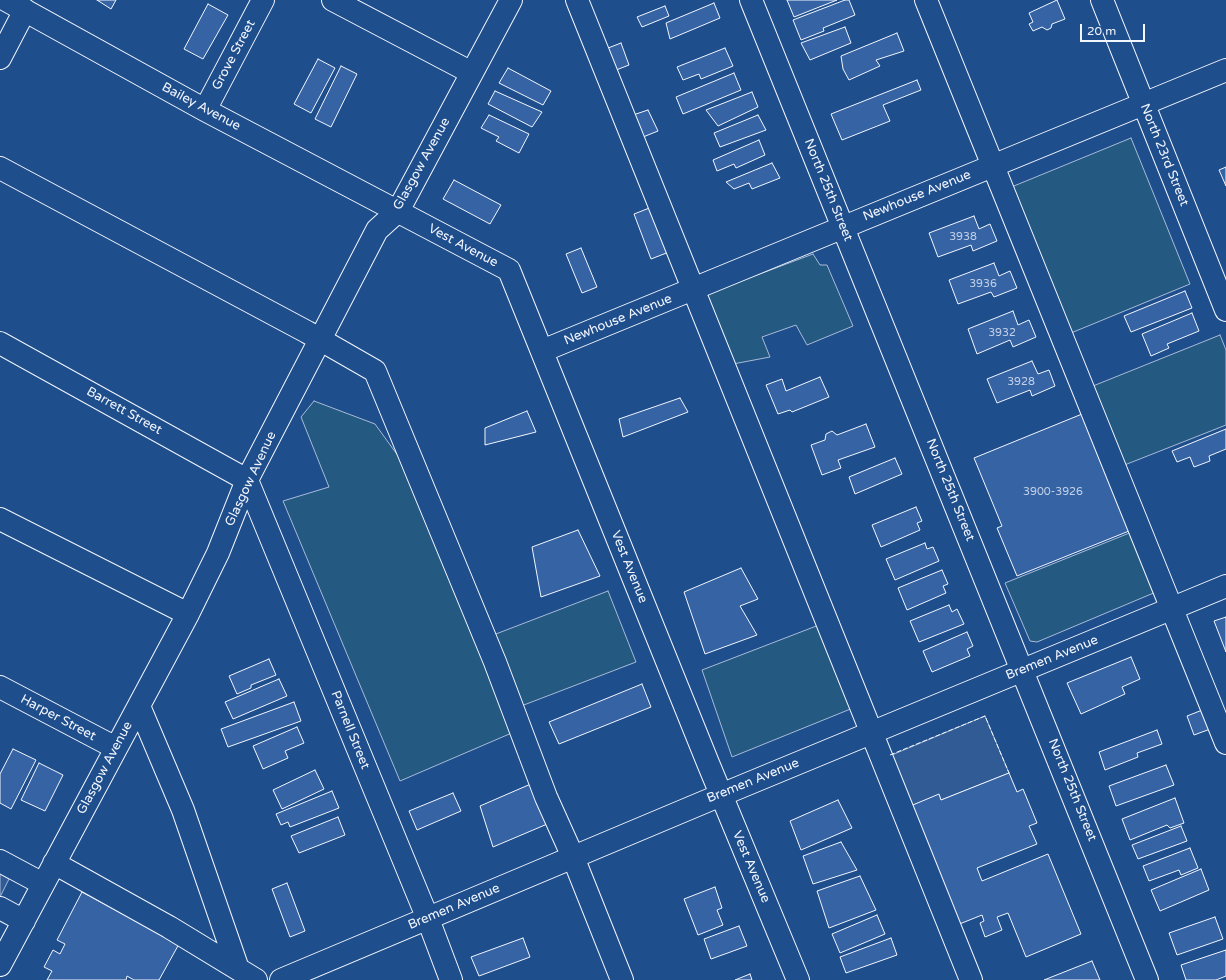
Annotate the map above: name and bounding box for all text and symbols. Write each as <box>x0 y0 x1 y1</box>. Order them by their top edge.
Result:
scale bar <box>1082 16 1147 42</box>
street label: Grove Street <box>209 17 259 93</box>
text: 20 m <box>1087 24 1116 38</box>
street label: Bailey Avenue <box>159 80 243 134</box>
street label: North 23rd Street <box>1136 101 1192 209</box>
street label: Glasgow Avenue <box>390 115 454 213</box>
street label: North 25th Street <box>800 136 856 244</box>
street label: Newhouse Avenue <box>861 167 973 225</box>
street label: Vest Avenue <box>425 221 501 271</box>
house number: 3938 <box>949 230 977 244</box>
house number: 3936 <box>969 277 997 291</box>
street label: Newhouse Avenue <box>562 291 674 349</box>
house number: 3932 <box>988 326 1016 340</box>
house number: 3928 <box>1007 375 1035 389</box>
street label: Barrett Street <box>84 384 164 438</box>
street label: Glasgow Avenue <box>222 429 280 529</box>
street label: North 25th Street <box>922 436 978 544</box>
house number: 3900-3926 <box>1023 485 1083 499</box>
street label: Vest Avenue <box>607 529 651 605</box>
street label: Bremen Avenue <box>1004 632 1100 684</box>
street label: Parnell Street <box>327 689 373 771</box>
street label: Harper Street <box>18 692 98 744</box>
street label: Glasgow Avenue <box>74 719 136 817</box>
street label: North 25th Street <box>1044 736 1100 844</box>
street label: Bremen Avenue <box>705 755 801 807</box>
street label: Vest Avenue <box>729 829 773 905</box>
street label: Bremen Avenue <box>406 881 502 933</box>

